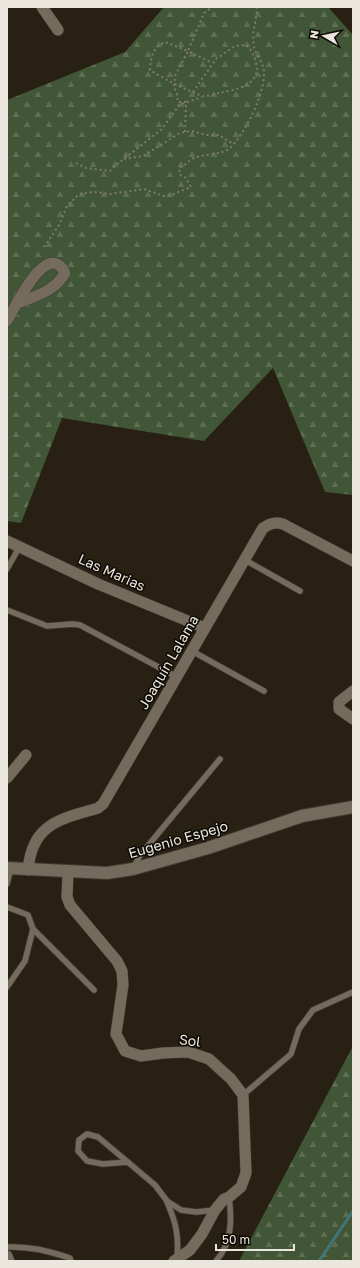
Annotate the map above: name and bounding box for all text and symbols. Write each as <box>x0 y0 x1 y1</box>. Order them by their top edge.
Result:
north arrow <box>304 16 344 56</box>
text: N <box>307 29 321 40</box>
street label: Las Marias <box>76 550 148 594</box>
street label: Joaquín Lalama <box>134 612 202 712</box>
street label: Eugenio Espejo <box>126 817 230 861</box>
street label: Sol <box>178 1030 202 1050</box>
scale bar <box>216 1226 294 1252</box>
text: 50 m <box>222 1232 250 1247</box>

